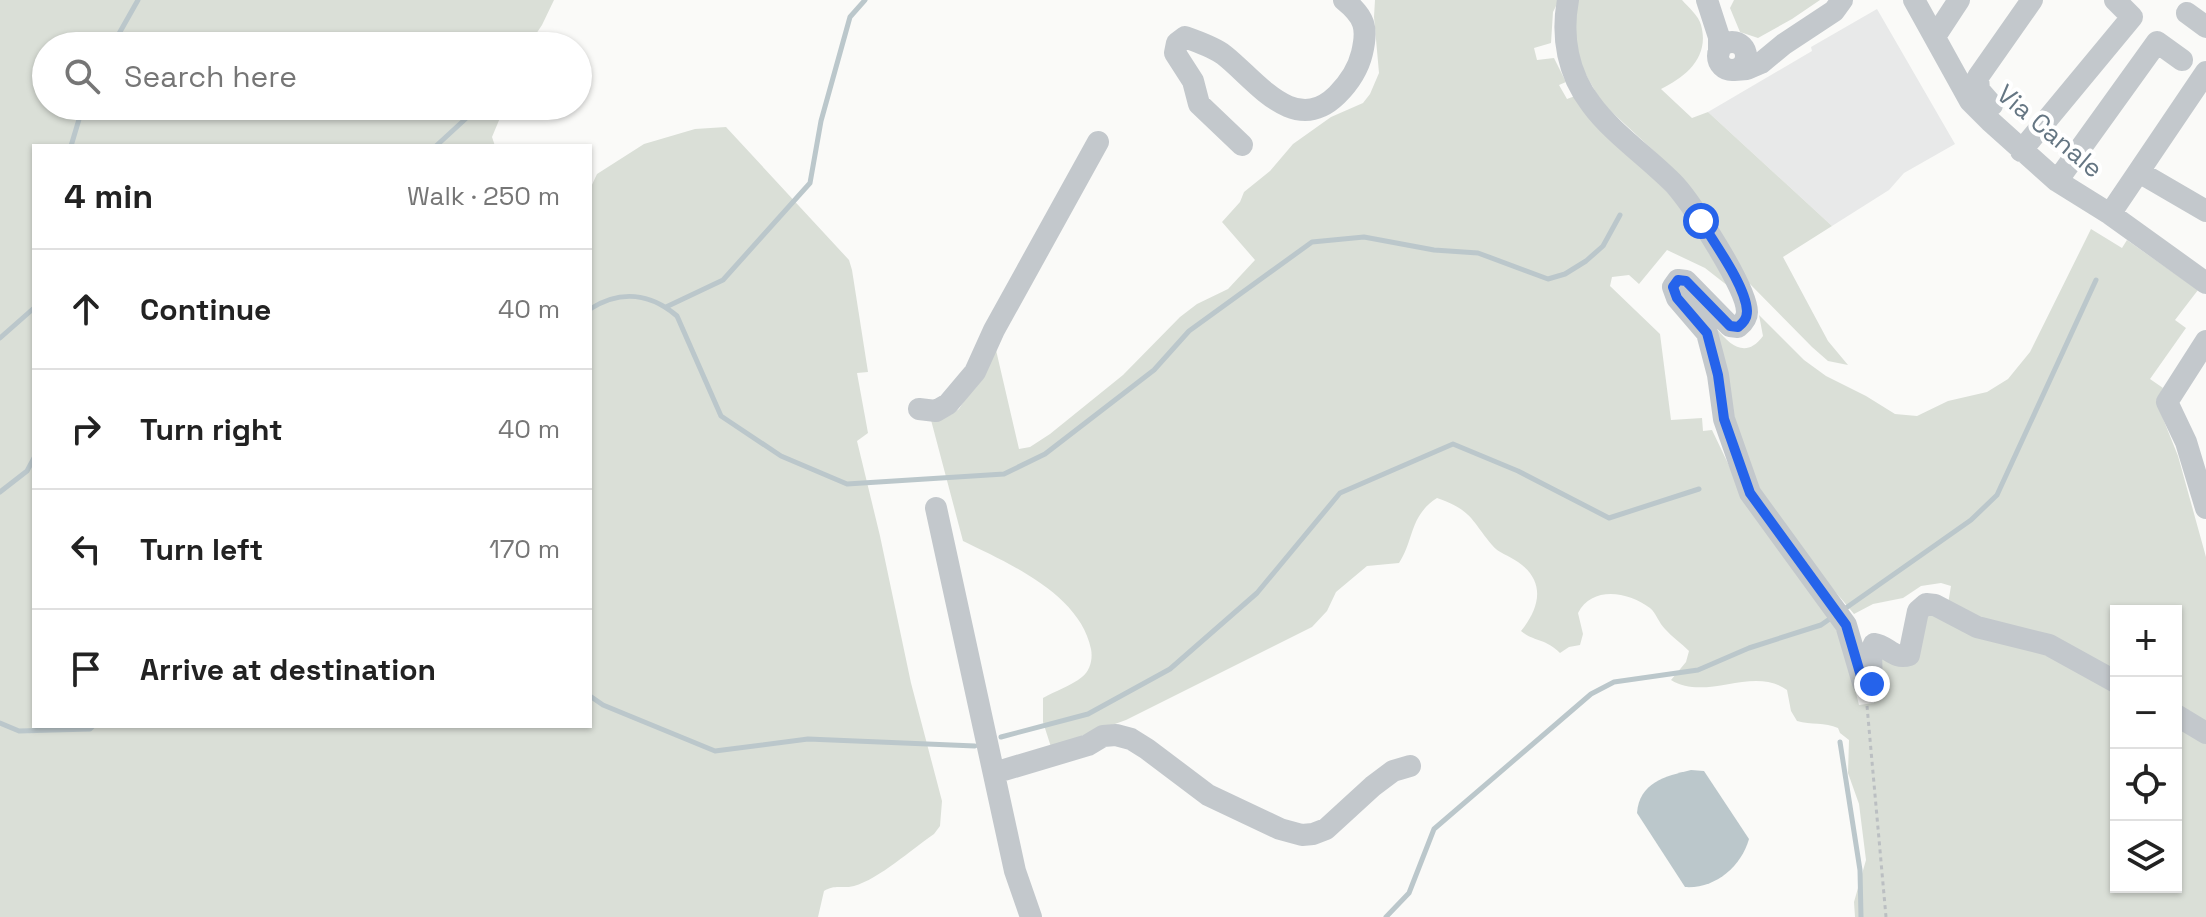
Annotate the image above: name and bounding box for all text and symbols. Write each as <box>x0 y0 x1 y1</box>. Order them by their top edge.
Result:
search box <box>32 32 592 120</box>
icon: search <box>60 54 104 98</box>
text: Search here <box>124 57 297 96</box>
street label: Via Canale <box>1990 77 2110 185</box>
text: 4 min <box>64 175 153 218</box>
text: Walk · 250 m <box>407 179 560 213</box>
route start <box>1683 203 1719 239</box>
icon: ahead <box>64 287 108 331</box>
text: Continue <box>140 290 271 329</box>
text: 40 m <box>498 292 560 326</box>
icon: right <box>64 407 108 451</box>
text: Turn right <box>140 410 283 449</box>
text: 40 m <box>498 412 560 446</box>
icon: left <box>64 527 108 571</box>
text: Turn left <box>140 530 263 569</box>
text: 170 m <box>489 532 560 566</box>
map controls <box>2110 605 2182 893</box>
button: + <box>2110 605 2182 677</box>
icon: arrive <box>64 647 108 691</box>
text: Arrive at destination <box>140 650 436 689</box>
route end <box>1854 666 1890 702</box>
button: − <box>2110 677 2182 749</box>
button: locate <box>2110 749 2182 821</box>
button: layers <box>2110 821 2182 893</box>

